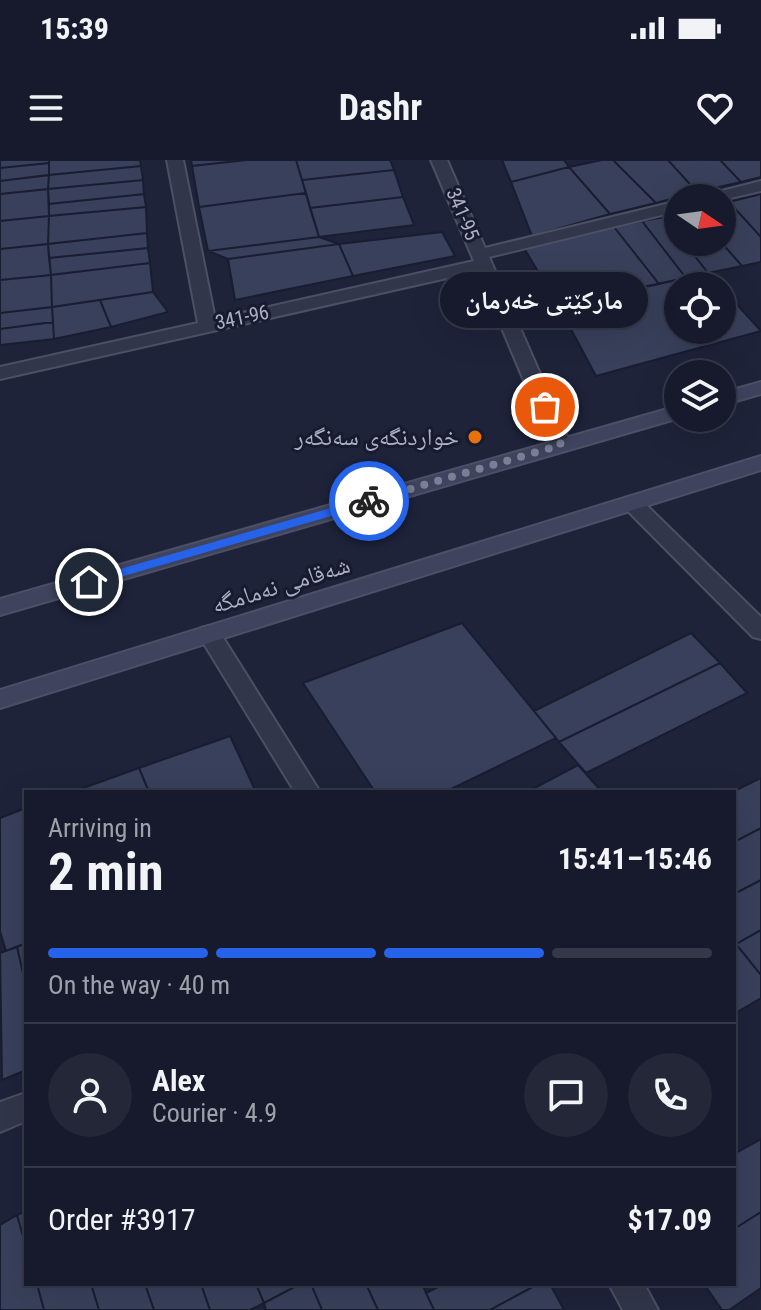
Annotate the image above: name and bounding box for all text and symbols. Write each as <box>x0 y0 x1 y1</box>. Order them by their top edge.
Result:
text: 15:39 <box>40 11 109 46</box>
icon: menu <box>24 86 68 130</box>
icon: heart <box>693 86 737 130</box>
text: Dashr <box>339 87 422 129</box>
street label: 341-95 <box>441 184 485 244</box>
north arrow <box>664 184 736 256</box>
map controls <box>664 184 736 432</box>
callout: مارکێتی خەرمان <box>441 271 649 327</box>
button: locate <box>664 272 736 344</box>
text: مارکێتی خەرمان <box>465 285 623 315</box>
street label: 341-96 <box>213 300 271 334</box>
button: layers <box>664 360 736 432</box>
pin <box>511 373 579 441</box>
icon: bag <box>523 385 567 429</box>
place label: خواردنگەی سەنگەر <box>293 423 459 451</box>
marker: خواردنگەی سەنگەر <box>466 428 484 446</box>
courier <box>329 461 409 541</box>
icon: bike <box>347 479 391 523</box>
pin <box>55 548 123 616</box>
street label: شەقامی نەمامگە <box>209 551 353 619</box>
icon: home <box>67 560 111 604</box>
text: Arriving in <box>48 813 152 843</box>
text: 15:41–15:46 <box>558 841 712 876</box>
text: 2 min <box>48 842 164 903</box>
text: On the way · 40 m <box>48 970 230 1000</box>
button: person <box>48 1053 132 1137</box>
button: chat <box>524 1053 608 1137</box>
button: phone <box>628 1053 712 1137</box>
text: Alex <box>152 1063 205 1098</box>
text: Courier · 4.9 <box>152 1098 277 1128</box>
text: Order #3917 <box>48 1202 196 1237</box>
text: $17.09 <box>627 1202 712 1237</box>

